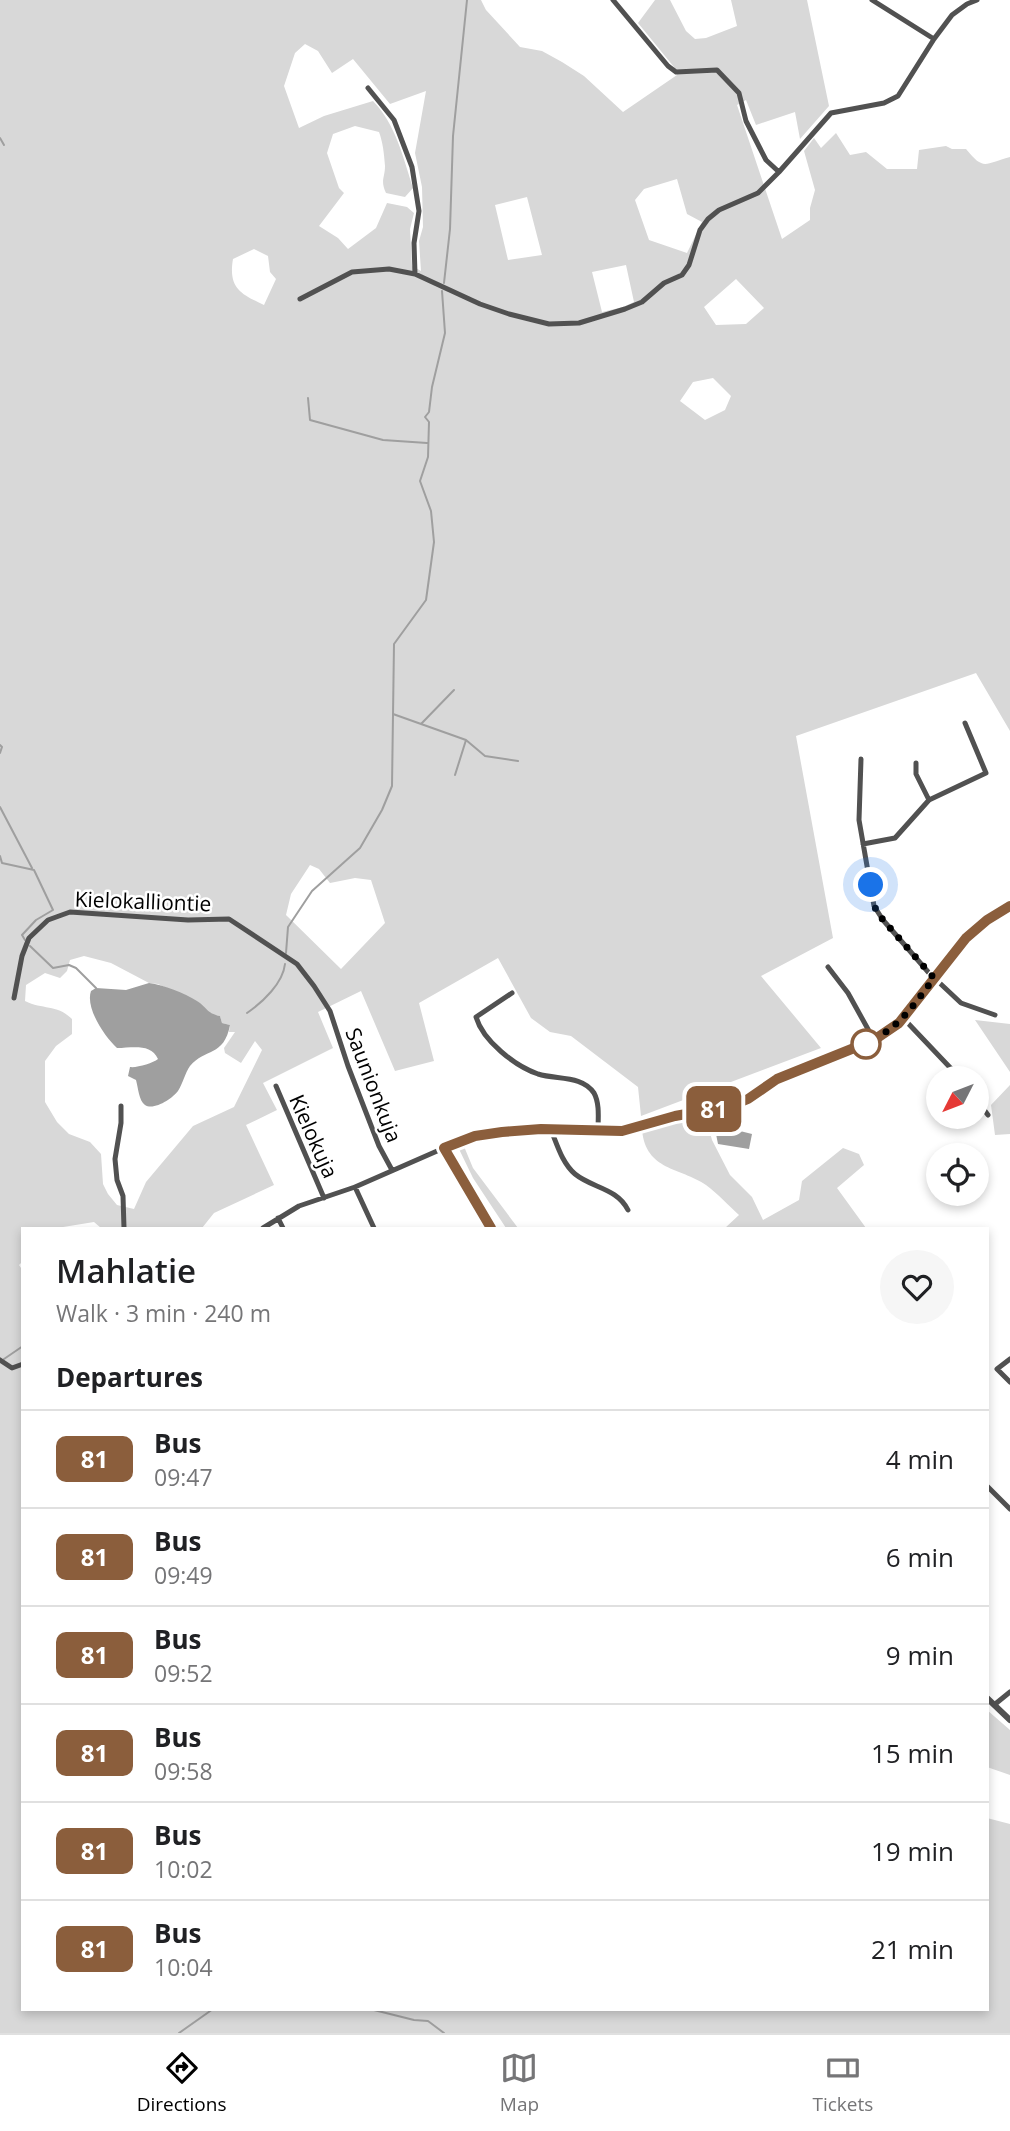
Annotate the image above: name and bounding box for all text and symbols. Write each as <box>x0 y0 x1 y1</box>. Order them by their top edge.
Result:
your location <box>853 867 888 902</box>
street label: Kielokalliontie <box>74 885 212 917</box>
street label: Saunionkuja <box>339 1024 409 1146</box>
unlabelled marker <box>851 1029 881 1059</box>
north arrow <box>926 1066 989 1129</box>
map controls <box>926 1066 989 1206</box>
line badge: 81 <box>682 1086 746 1132</box>
street label: Kielokuja <box>283 1090 345 1182</box>
text: 81 <box>700 1092 728 1125</box>
button: locate <box>926 1143 989 1206</box>
text: Mahlatie <box>56 1248 196 1293</box>
button: heart <box>880 1250 954 1324</box>
text: Walk · 3 min · 240 m <box>56 1297 271 1329</box>
text: Departures <box>56 1359 203 1395</box>
text: Bus <box>154 1425 201 1461</box>
text: 4 min <box>886 1441 954 1477</box>
text: 81 <box>81 1442 108 1475</box>
text: 09:47 <box>154 1461 213 1493</box>
text: Bus <box>154 1523 201 1559</box>
text: 6 min <box>886 1539 954 1575</box>
text: 81 <box>81 1540 108 1573</box>
text: 09:49 <box>154 1559 213 1591</box>
text: Bus <box>154 1621 201 1657</box>
text: 9 min <box>886 1637 954 1673</box>
text: 81 <box>81 1638 108 1671</box>
text: 09:52 <box>154 1657 213 1689</box>
text: Bus <box>154 1719 201 1755</box>
text: 15 min <box>871 1735 954 1771</box>
text: 81 <box>81 1736 108 1769</box>
text: 09:58 <box>154 1755 213 1787</box>
text: Bus <box>154 1817 201 1853</box>
text: 19 min <box>871 1833 954 1869</box>
text: 81 <box>81 1834 108 1867</box>
text: 10:02 <box>154 1853 213 1885</box>
text: Bus <box>154 1915 201 1951</box>
text: 21 min <box>871 1931 954 1967</box>
text: 81 <box>81 1932 108 1965</box>
text: 10:04 <box>154 1951 213 1983</box>
tab: Directions <box>137 2049 227 2117</box>
tab: Map <box>500 2049 539 2117</box>
tab: Tickets <box>812 2049 873 2117</box>

